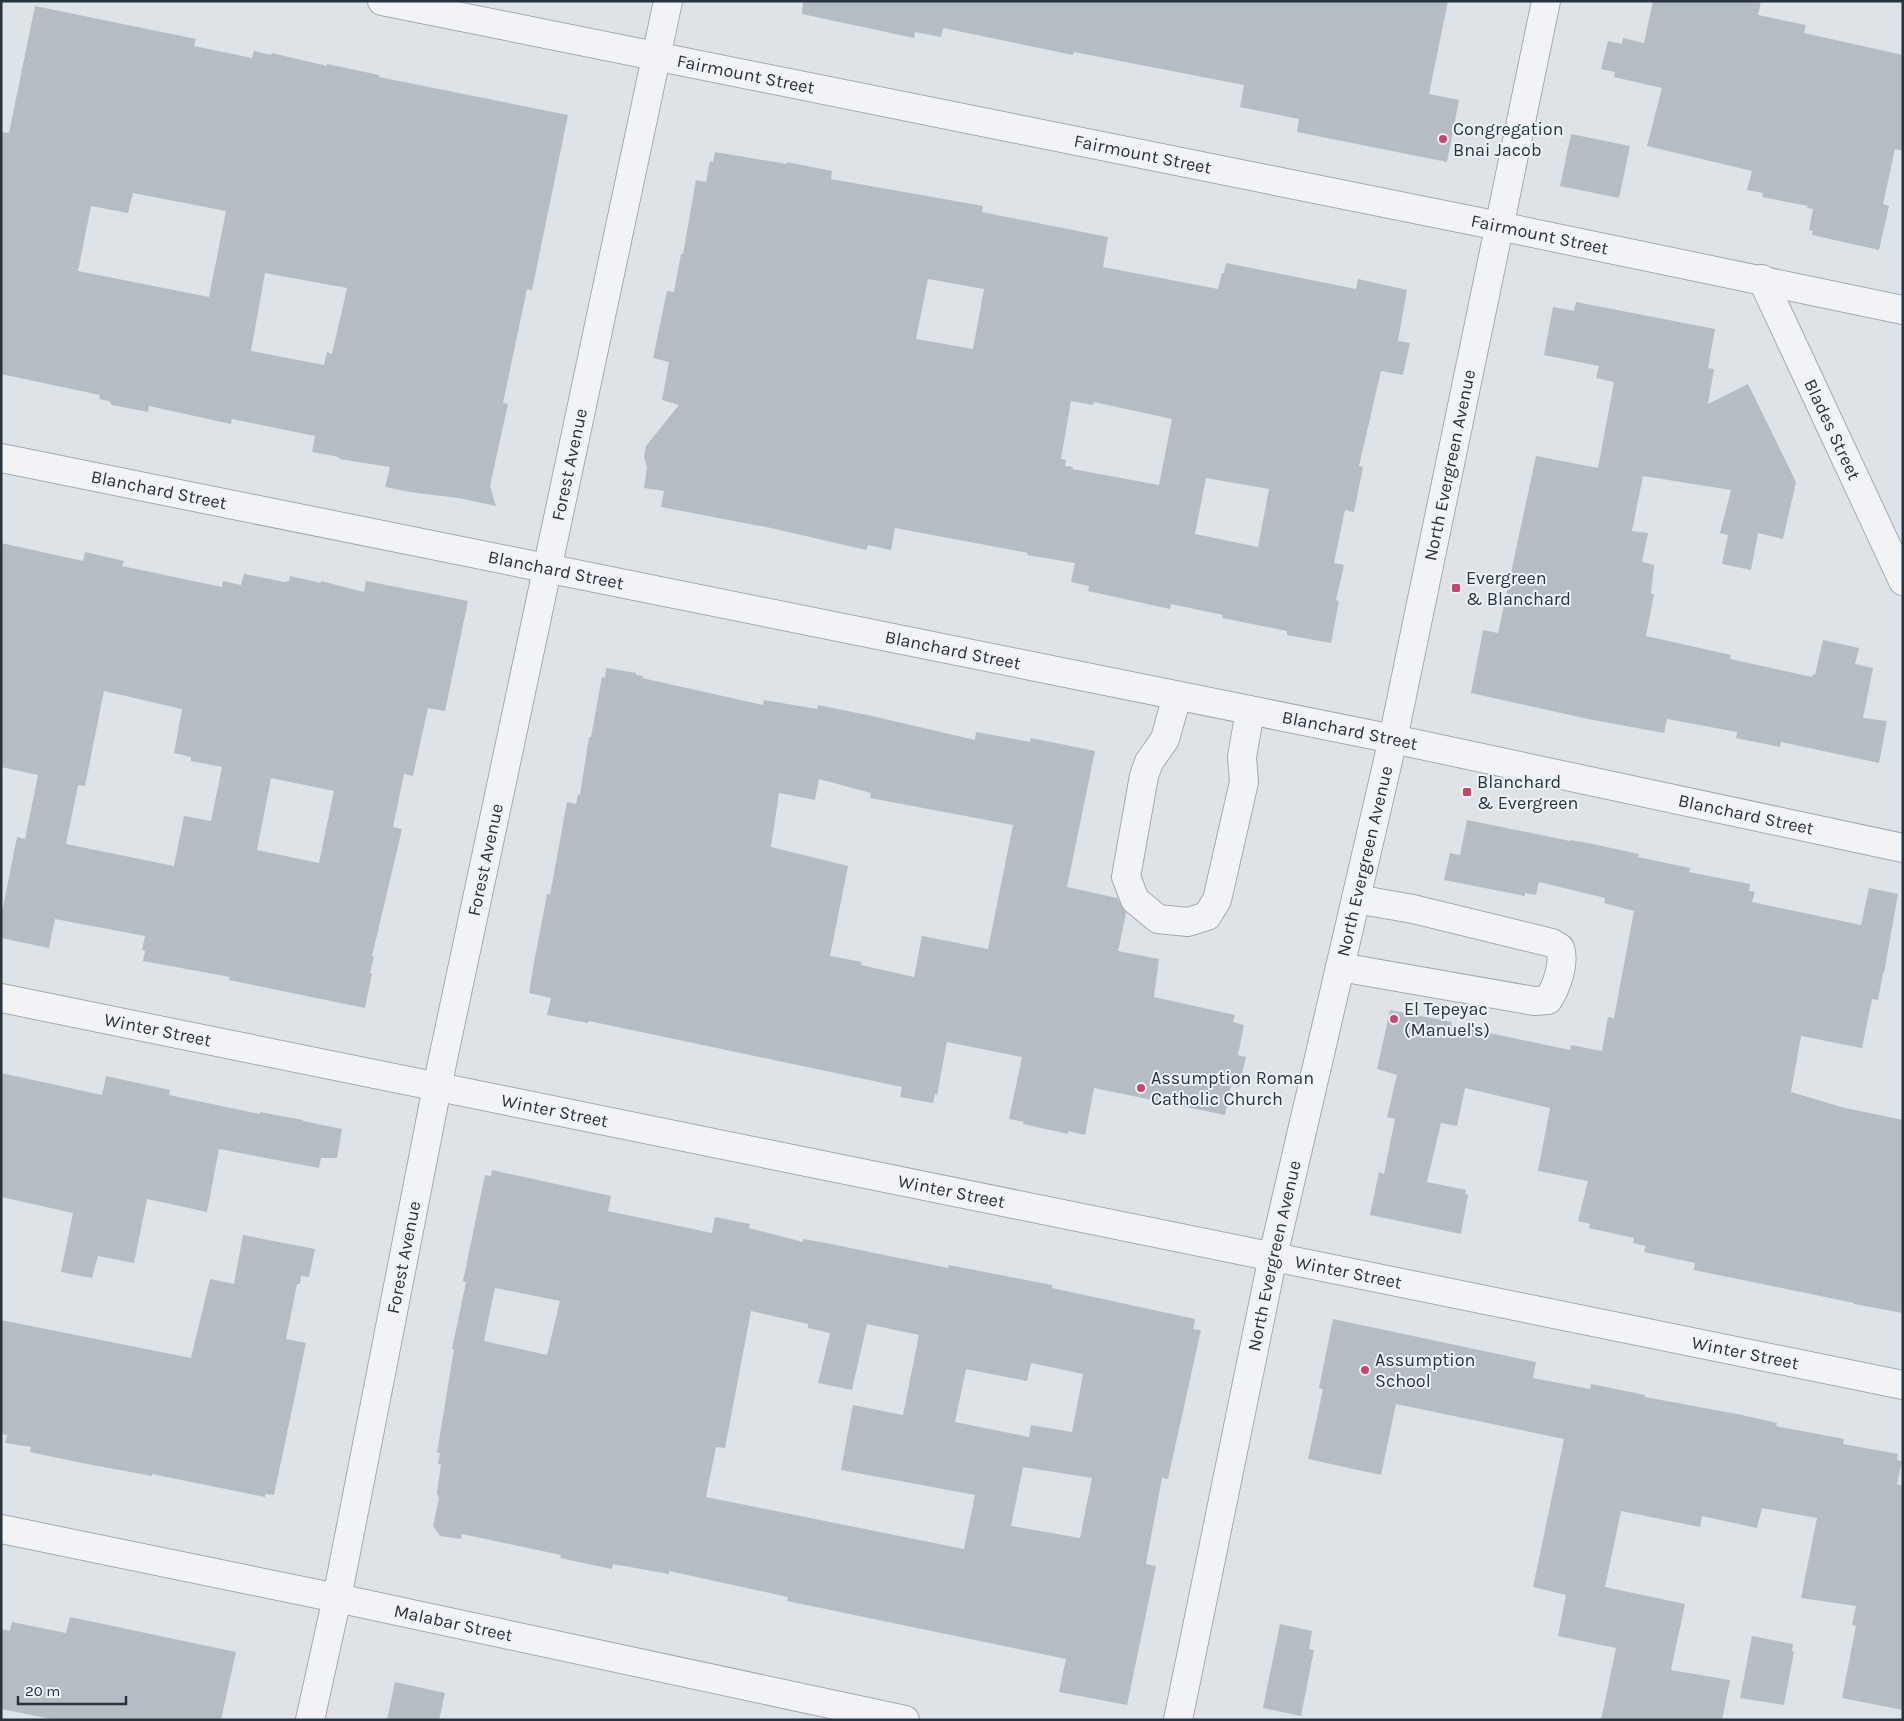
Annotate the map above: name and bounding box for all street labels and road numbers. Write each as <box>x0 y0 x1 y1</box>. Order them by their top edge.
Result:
street label: Fairmount Street <box>675 50 817 99</box>
street label: Fairmount Street <box>1072 130 1214 179</box>
street label: Fairmount Street <box>1469 210 1611 260</box>
street label: North Evergreen Avenue <box>1419 368 1480 563</box>
street label: Blades Street <box>1799 375 1865 484</box>
street label: Forest Avenue <box>547 406 592 523</box>
street label: Blanchard Street <box>89 465 229 514</box>
street label: Blanchard Street <box>486 546 626 594</box>
street label: Blanchard Street <box>883 626 1023 675</box>
street label: Blanchard Street <box>1280 706 1420 755</box>
street label: North Evergreen Avenue <box>1332 764 1397 959</box>
street label: Blanchard Street <box>1676 789 1816 840</box>
street label: Forest Avenue <box>463 802 508 918</box>
street label: Winter Street <box>102 1008 213 1052</box>
street label: Winter Street <box>499 1089 610 1132</box>
street label: North Evergreen Avenue <box>1243 1158 1306 1353</box>
street label: Winter Street <box>896 1170 1007 1213</box>
street label: Forest Avenue <box>382 1199 425 1316</box>
street label: Winter Street <box>1293 1251 1404 1294</box>
street label: Winter Street <box>1690 1331 1801 1375</box>
street label: Malabar Street <box>392 1600 515 1646</box>

